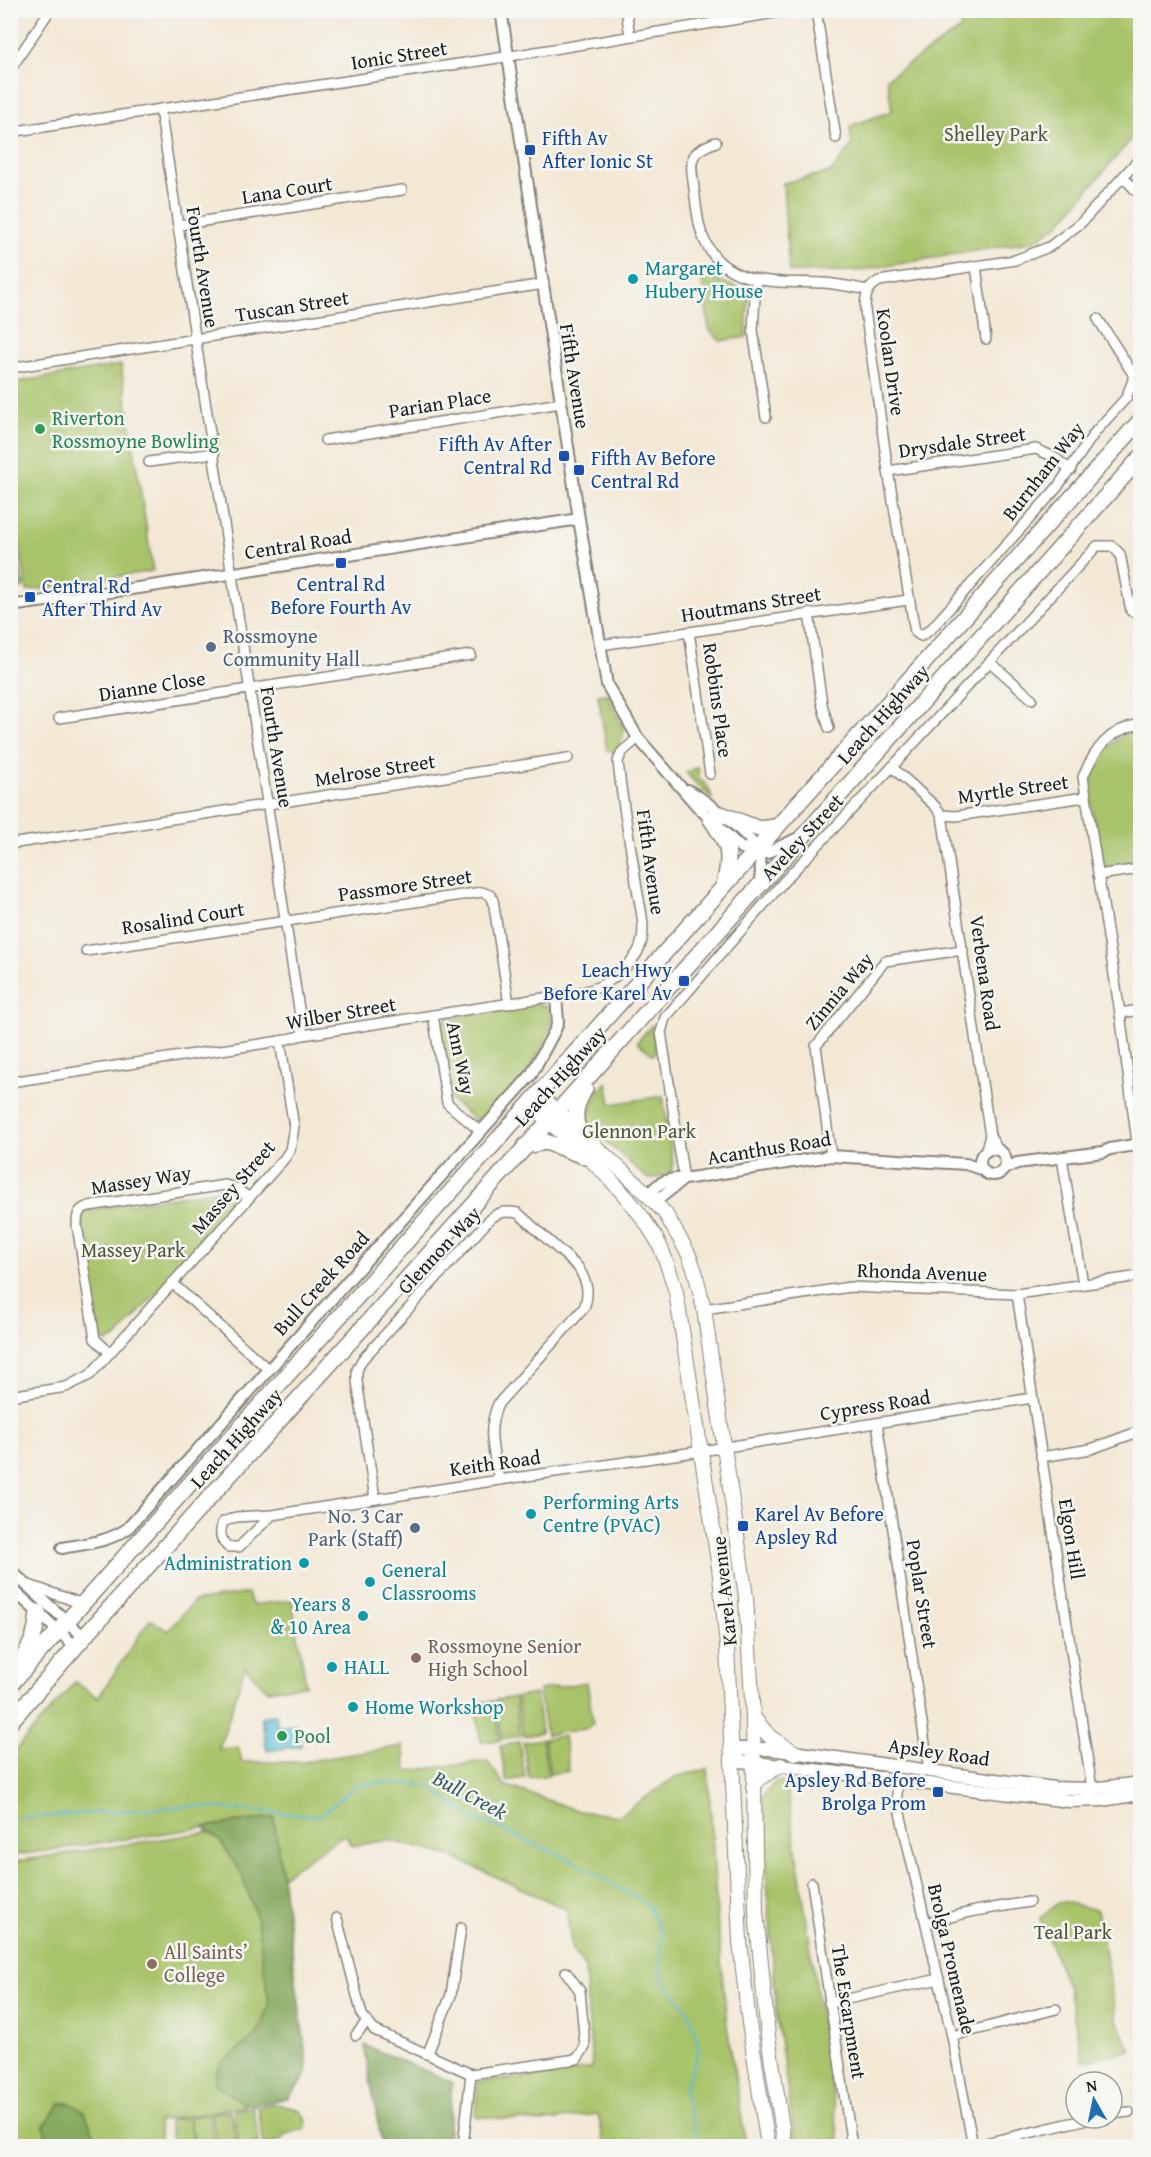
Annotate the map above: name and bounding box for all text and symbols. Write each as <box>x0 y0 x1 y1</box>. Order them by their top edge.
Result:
street label: Ionic Street <box>349 33 449 76</box>
park label: Shelley Park <box>944 119 1049 148</box>
place label: Fifth Av After Ionic St <box>542 123 653 175</box>
marker: Fifth Av After Ionic St <box>523 143 537 157</box>
street label: Lana Court <box>239 168 334 211</box>
street label: Fourth Avenue <box>180 204 227 330</box>
place label: Margaret Hubery House <box>645 253 763 305</box>
marker: Margaret Hubery House <box>626 272 640 286</box>
street label: Tuscan Street <box>233 282 351 329</box>
street label: Koolan Drive <box>870 307 913 417</box>
street label: Fifth Avenue <box>553 321 598 431</box>
street label: Parian Place <box>387 380 493 425</box>
place label: Riverton Rossmoyne Bowling <box>52 403 219 455</box>
street label: Burnham Way <box>995 415 1091 526</box>
street label: Drysdale Street <box>896 418 1028 465</box>
marker: Riverton Rossmoyne Bowling <box>33 422 47 436</box>
place label: Fifth Av After Central Rd <box>439 429 552 481</box>
place label: Fifth Av Before Central Rd <box>591 443 716 495</box>
marker: Fifth Av After Central Rd <box>557 449 571 463</box>
marker: Fifth Av Before Central Rd <box>572 463 586 477</box>
street label: Central Road <box>242 521 354 566</box>
marker: Central Rd Before Fourth Av <box>334 556 348 570</box>
place label: Central Rd Before Fourth Av <box>270 569 412 621</box>
place label: Central Rd After Third Av <box>42 571 162 623</box>
street label: Houtmans Street <box>679 578 823 629</box>
marker: Central Rd After Third Av <box>23 590 37 604</box>
place label: Rossmoyne Community Hall <box>223 621 360 673</box>
marker: Rossmoyne Community Hall <box>204 640 218 654</box>
street label: Robbins Place <box>696 641 741 759</box>
street label: Leach Highway <box>830 657 936 770</box>
street label: Dianne Close <box>97 663 207 708</box>
street label: Fourth Avenue <box>254 684 301 810</box>
street label: Melrose Street <box>312 746 437 793</box>
street label: Myrtle Street <box>956 766 1070 811</box>
street label: Aveley Street <box>754 787 850 887</box>
street label: Fifth Avenue <box>630 807 673 916</box>
street label: Passmore Street <box>336 861 474 908</box>
street label: Rosalind Court <box>119 893 246 942</box>
street label: Verbena Road <box>963 913 1008 1033</box>
street label: Zinnia Way <box>797 945 880 1036</box>
place label: Leach Hwy Before Karel Av <box>543 955 672 1007</box>
marker: Leach Hwy Before Karel Av <box>677 974 691 988</box>
street label: Wilber Street <box>284 989 398 1036</box>
street label: Ann Way <box>440 1018 483 1097</box>
street label: Leach Highway <box>507 1019 613 1132</box>
park label: Glennon Park <box>582 1116 697 1145</box>
street label: Acanthus Road <box>705 1123 833 1172</box>
street label: Massey Street <box>184 1133 282 1240</box>
street label: Massey Way <box>89 1157 193 1202</box>
street label: Glennon Way <box>390 1199 487 1300</box>
street label: Bull Creek Road <box>266 1224 376 1341</box>
park label: Massey Park <box>81 1235 186 1264</box>
street label: Rhonda Avenue <box>856 1255 988 1288</box>
street label: Leach Highway <box>183 1381 289 1494</box>
street label: Cypress Road <box>818 1381 932 1428</box>
street label: Keith Road <box>448 1442 543 1483</box>
place label: Performing Arts Centre (PVAC) <box>543 1487 679 1539</box>
street label: Elgon Hill <box>1052 1496 1093 1582</box>
place label: Karel Av Before Apsley Rd <box>755 1499 884 1551</box>
place label: No. 3 Car Park (Staff) <box>308 1501 403 1553</box>
marker: Performing Arts Centre (PVAC) <box>524 1507 538 1521</box>
marker: Karel Av Before Apsley Rd <box>736 1519 750 1533</box>
marker: No. 3 Car Park (Staff) <box>408 1521 422 1535</box>
street label: Karel Avenue <box>703 1535 744 1647</box>
street label: Poplar Street <box>900 1537 945 1651</box>
place label: Administration <box>164 1548 292 1577</box>
place label: General Classrooms <box>382 1555 477 1607</box>
marker: Administration <box>297 1556 311 1570</box>
marker: General Classrooms <box>363 1575 377 1589</box>
place label: Years 8 & 10 Area <box>271 1589 352 1641</box>
marker: Years 8 & 10 Area <box>356 1609 370 1623</box>
place label: Rossmoyne Senior High School <box>428 1631 582 1683</box>
marker: Rossmoyne Senior High School <box>409 1651 423 1665</box>
place label: HALL <box>344 1652 389 1681</box>
marker: HALL <box>325 1660 339 1674</box>
place label: Home Workshop <box>365 1692 504 1721</box>
marker: Home Workshop <box>346 1700 360 1714</box>
place label: Pool <box>294 1721 331 1750</box>
marker: Pool <box>275 1729 289 1743</box>
street label: Apsley Road <box>887 1730 992 1773</box>
water label: Bull Creek <box>427 1762 513 1827</box>
place label: Apsley Rd Before Brolga Prom <box>785 1765 927 1817</box>
marker: Apsley Rd Before Brolga Prom <box>931 1785 945 1799</box>
street label: Brolga Promenade <box>921 1880 984 2037</box>
park label: Teal Park <box>1034 1917 1113 1946</box>
place label: All Saints’ College <box>164 1937 248 1989</box>
street label: The Escarpment <box>825 1943 874 2081</box>
marker: All Saints’ College <box>145 1957 159 1971</box>
north arrow <box>1064 2070 1124 2130</box>
text: N <box>1084 2072 1099 2098</box>

